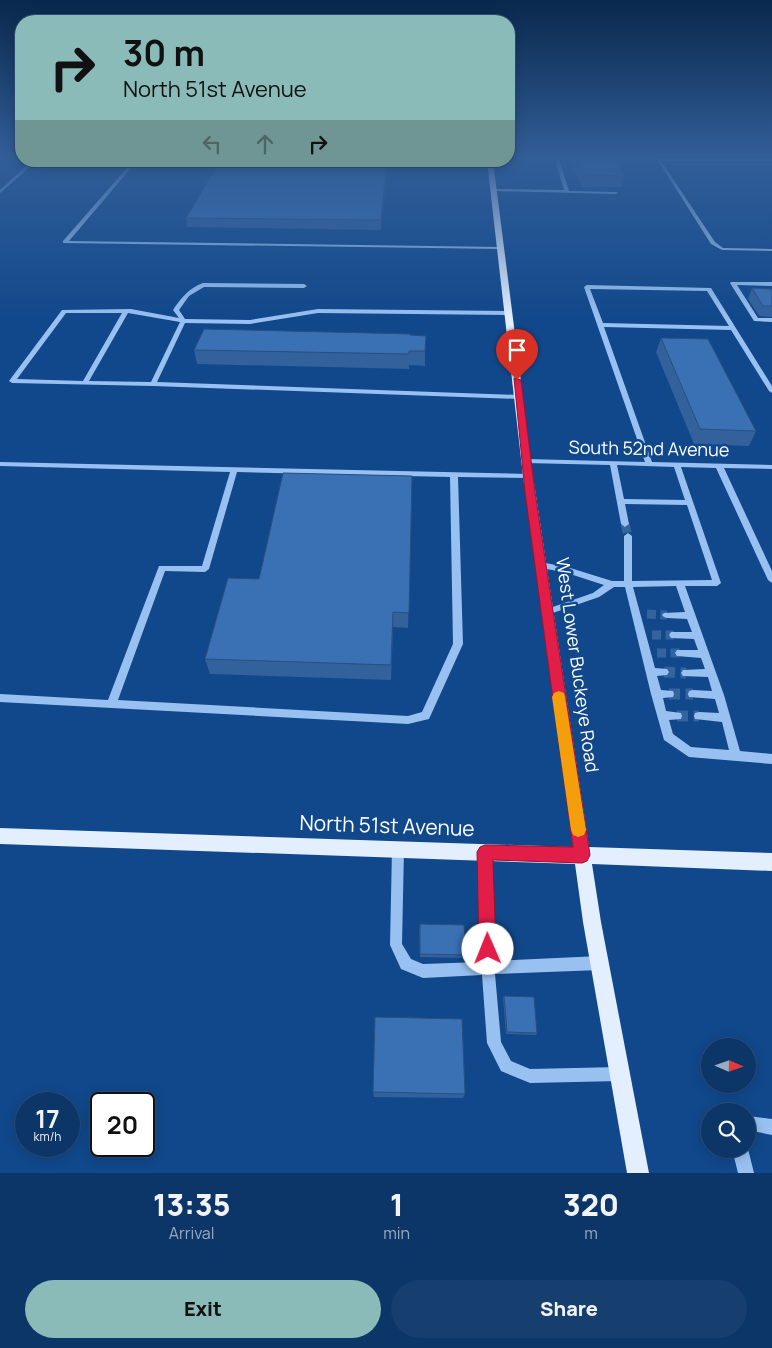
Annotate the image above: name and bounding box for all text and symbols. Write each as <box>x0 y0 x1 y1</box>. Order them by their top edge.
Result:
text: 30 m <box>123 29 205 77</box>
icon: right <box>40 35 105 100</box>
text: North 51st Avenue <box>123 74 307 104</box>
icon: left <box>198 130 226 158</box>
icon: ahead <box>251 130 279 158</box>
icon: right <box>304 130 332 158</box>
pin <box>496 329 538 380</box>
icon: arrive <box>503 336 531 364</box>
street label: South 52nd Avenue <box>569 435 730 461</box>
street label: West Lower Buckeye Road <box>551 556 605 774</box>
street label: North 51st Avenue <box>299 808 475 842</box>
position arrow <box>461 922 513 974</box>
north arrow <box>701 1038 756 1092</box>
map controls <box>701 1038 756 1158</box>
speed limit sign: 20 <box>90 1092 155 1157</box>
text: 17 <box>35 1101 60 1136</box>
button: search <box>701 1103 756 1158</box>
text: km/h <box>34 1128 61 1145</box>
text: 13:35 <box>153 1184 230 1225</box>
text: 1 <box>390 1184 404 1225</box>
text: 320 <box>563 1184 619 1225</box>
text: Arrival <box>169 1222 214 1244</box>
text: min <box>383 1222 410 1244</box>
text: m <box>584 1222 598 1244</box>
button: Exit <box>25 1280 381 1338</box>
button: Share <box>391 1280 747 1338</box>

